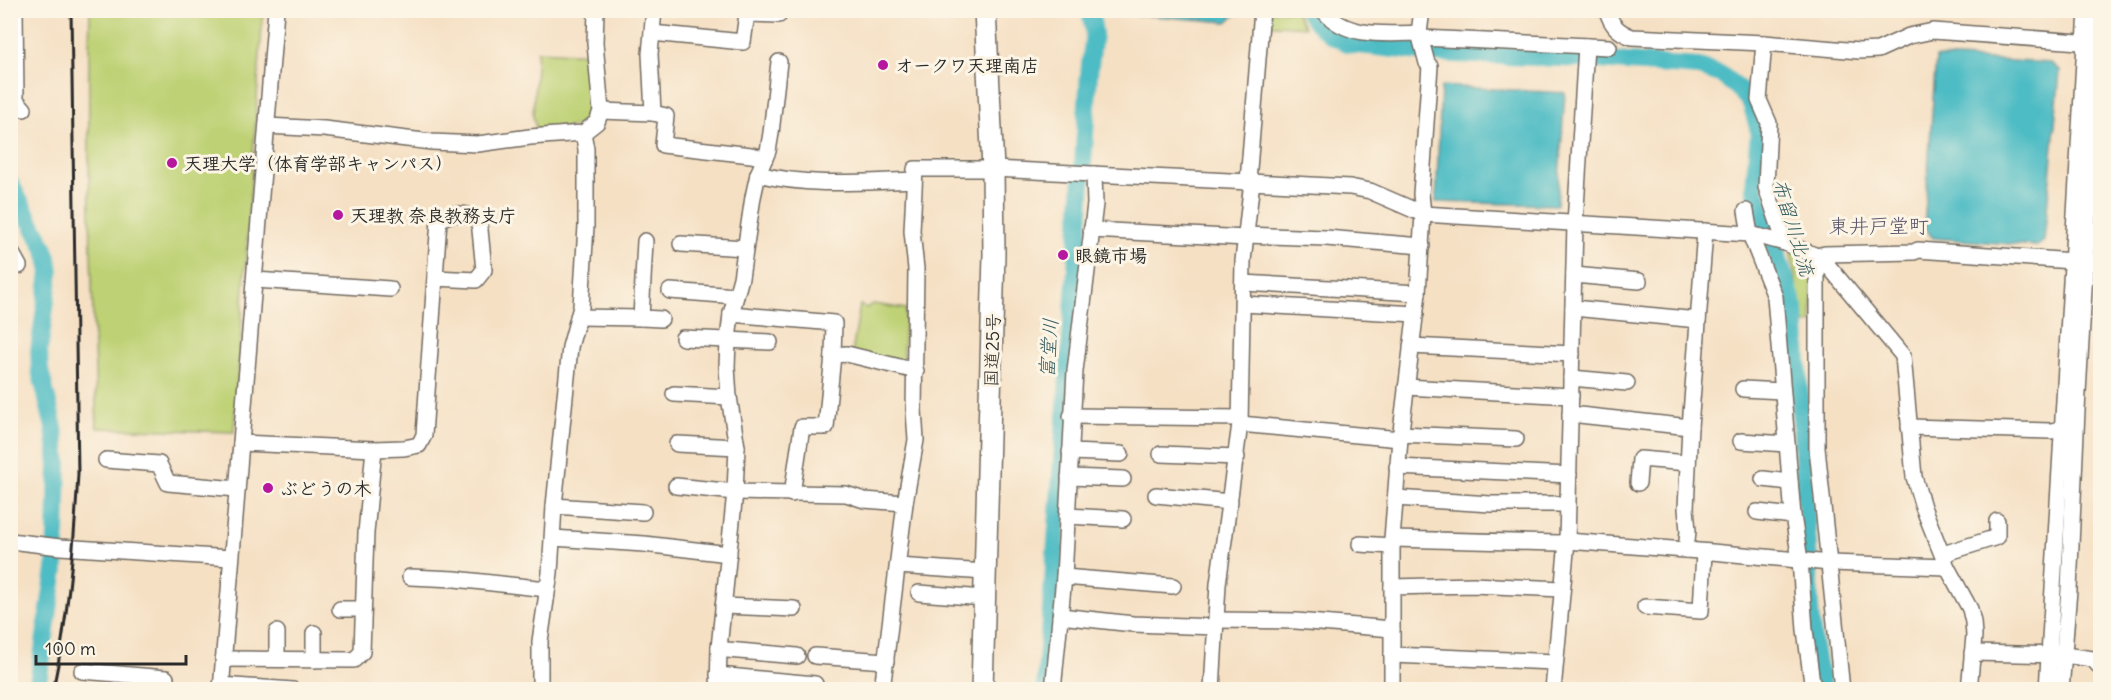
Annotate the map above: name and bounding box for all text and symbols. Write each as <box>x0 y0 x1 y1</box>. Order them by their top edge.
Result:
place label: オークワ天理南店 <box>895 54 1039 77</box>
marker: オークワ天理南店 <box>876 58 890 72</box>
place label: 天理大学（体育学部キャンパス） <box>184 152 453 175</box>
marker: 天理大学（体育学部キャンパス） <box>165 156 179 170</box>
water label: 布留川北流 <box>1767 176 1821 279</box>
place label: 天理教 奈良教務支庁 <box>350 204 516 227</box>
marker: 天理教 奈良教務支庁 <box>331 208 345 222</box>
district label: 東井戸堂町 <box>1829 213 1929 238</box>
place label: 眼鏡市場 <box>1075 244 1147 267</box>
marker: 眼鏡市場 <box>1056 248 1070 262</box>
street label: 国道25号 <box>979 313 1005 387</box>
water label: 富堂川 <box>1033 317 1063 379</box>
place label: ぶどうの木 <box>280 477 371 500</box>
marker: ぶどうの木 <box>261 481 275 495</box>
scale bar <box>36 628 186 666</box>
text: 100 m <box>45 637 96 660</box>

